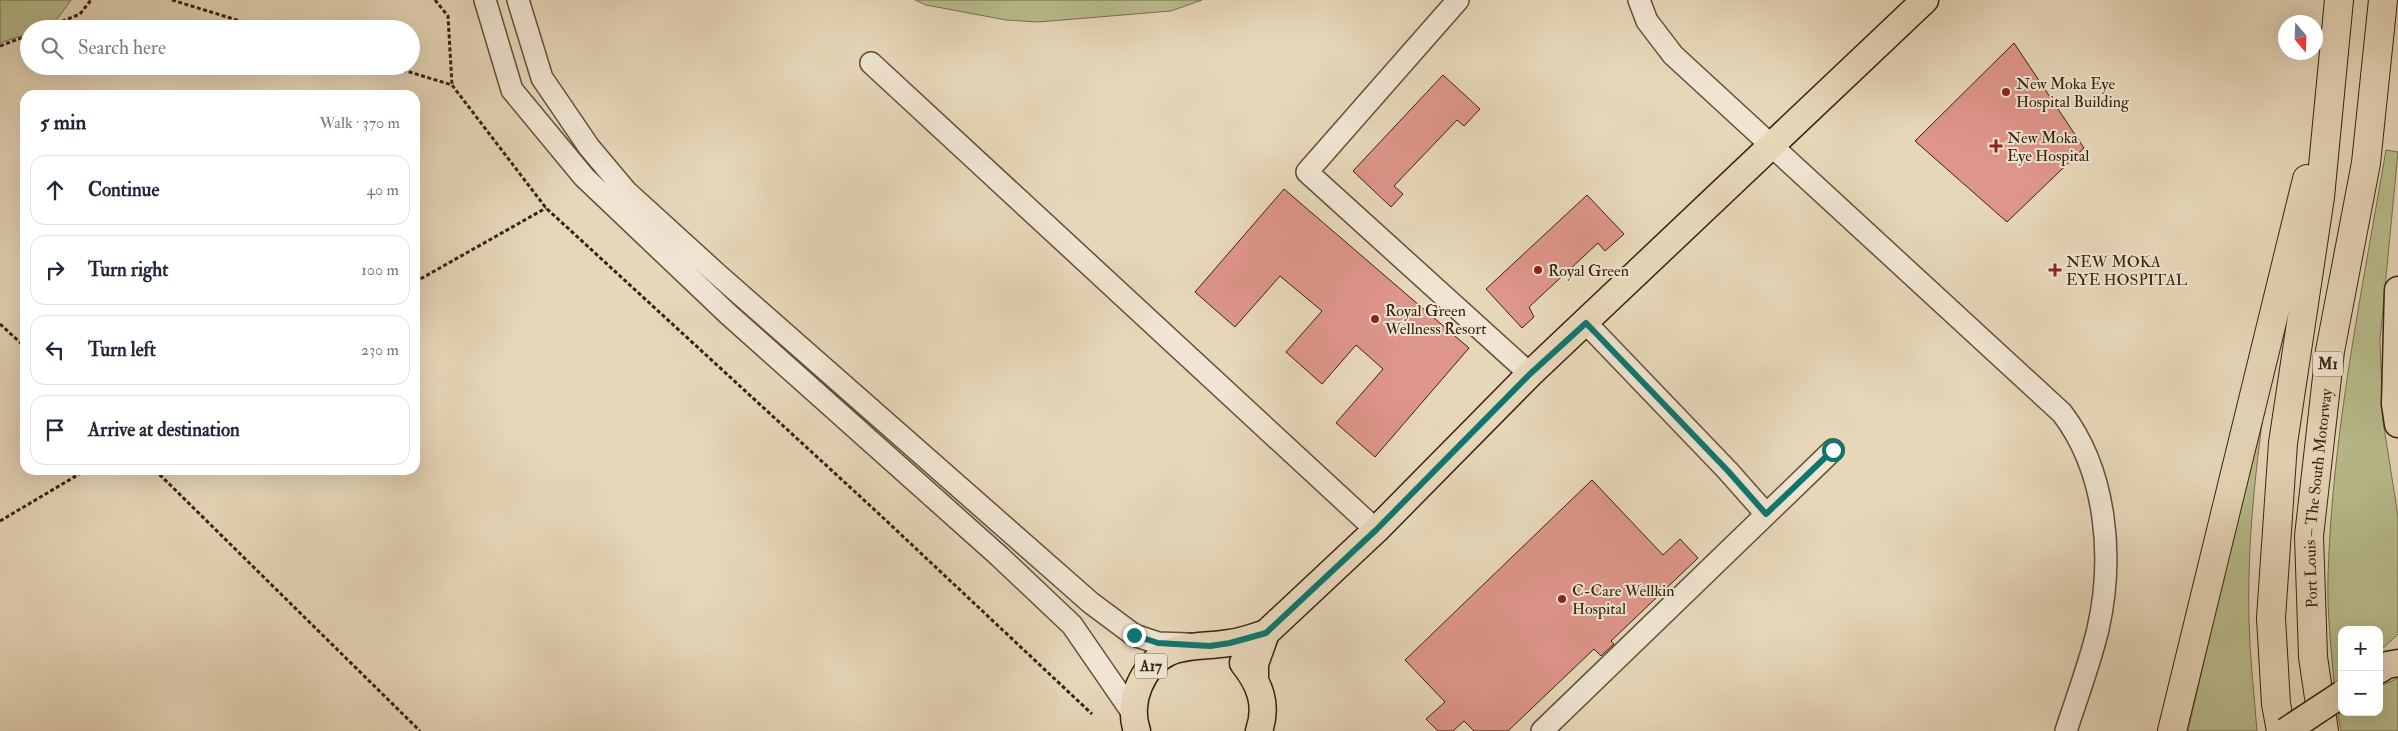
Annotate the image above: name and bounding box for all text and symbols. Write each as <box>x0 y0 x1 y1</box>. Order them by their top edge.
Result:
north arrow <box>2278 15 2323 60</box>
search box <box>20 20 420 75</box>
icon: search <box>38 34 66 62</box>
text: Search here <box>78 36 166 60</box>
place label: New Moka Eye Hospital Building <box>2016 74 2130 113</box>
marker: New Moka Eye Hospital Building <box>2000 86 2012 98</box>
text: 5 min <box>40 109 86 136</box>
text: Walk · 370 m <box>319 113 400 133</box>
place label: New Moka Eye Hospital <box>2007 128 2089 167</box>
marker: New Moka Eye Hospital <box>1989 139 2003 153</box>
icon: ahead <box>41 176 69 204</box>
text: Continue <box>88 178 159 202</box>
text: 40 m <box>366 180 399 200</box>
place label: NEW MOKA EYE HOSPITAL <box>2066 252 2188 290</box>
icon: right <box>41 256 69 284</box>
text: Turn right <box>88 258 168 282</box>
text: 100 m <box>361 260 399 280</box>
place label: Royal Green <box>1548 261 1629 281</box>
marker: NEW MOKA EYE HOSPITAL <box>2048 263 2062 277</box>
marker: Royal Green <box>1532 264 1544 276</box>
place label: Royal Green Wellness Resort <box>1384 301 1486 339</box>
marker: Royal Green Wellness Resort <box>1369 313 1381 325</box>
icon: left <box>41 336 69 364</box>
text: Turn left <box>88 338 156 362</box>
text: 230 m <box>361 340 399 360</box>
road number: M1 <box>2313 352 2343 376</box>
street label: Port Louis – The South Motorway <box>2300 387 2337 608</box>
icon: arrive <box>41 416 69 444</box>
text: Arrive at destination <box>88 418 240 442</box>
route start <box>1822 439 1845 462</box>
place label: C-Care Wellkin Hospital <box>1572 581 1675 620</box>
marker: C-Care Wellkin Hospital <box>1556 593 1568 605</box>
route end <box>1123 624 1146 647</box>
map controls <box>2338 626 2383 716</box>
button: + <box>2338 626 2383 671</box>
road number: A17 <box>1135 654 1167 678</box>
button: − <box>2338 671 2383 716</box>

